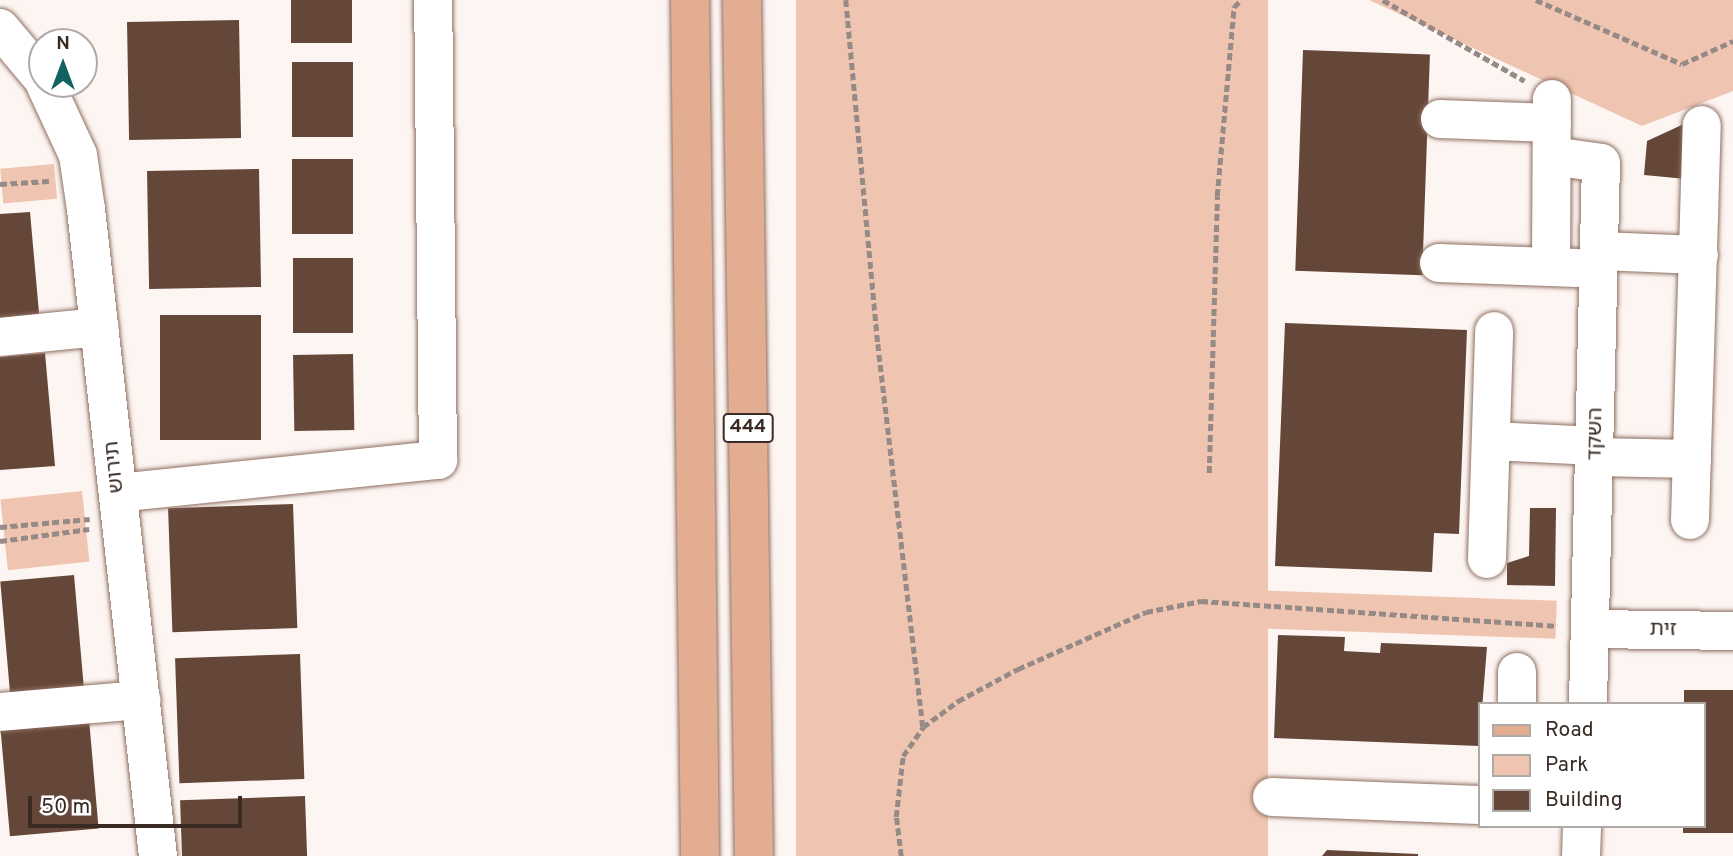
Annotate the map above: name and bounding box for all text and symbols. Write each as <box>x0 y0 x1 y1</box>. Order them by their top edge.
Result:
north arrow <box>28 28 98 98</box>
text: N <box>56 32 70 56</box>
street label: השקד <box>1583 407 1609 461</box>
road number: 444 <box>722 412 774 444</box>
street label: תירוש <box>100 440 130 494</box>
street label: זית <box>1649 617 1677 643</box>
legend <box>1478 702 1705 828</box>
text: Road <box>1545 717 1594 744</box>
text: Park <box>1545 752 1588 779</box>
scale bar <box>32 782 245 826</box>
text: Building <box>1545 787 1623 814</box>
text: 50 m <box>41 794 90 821</box>

